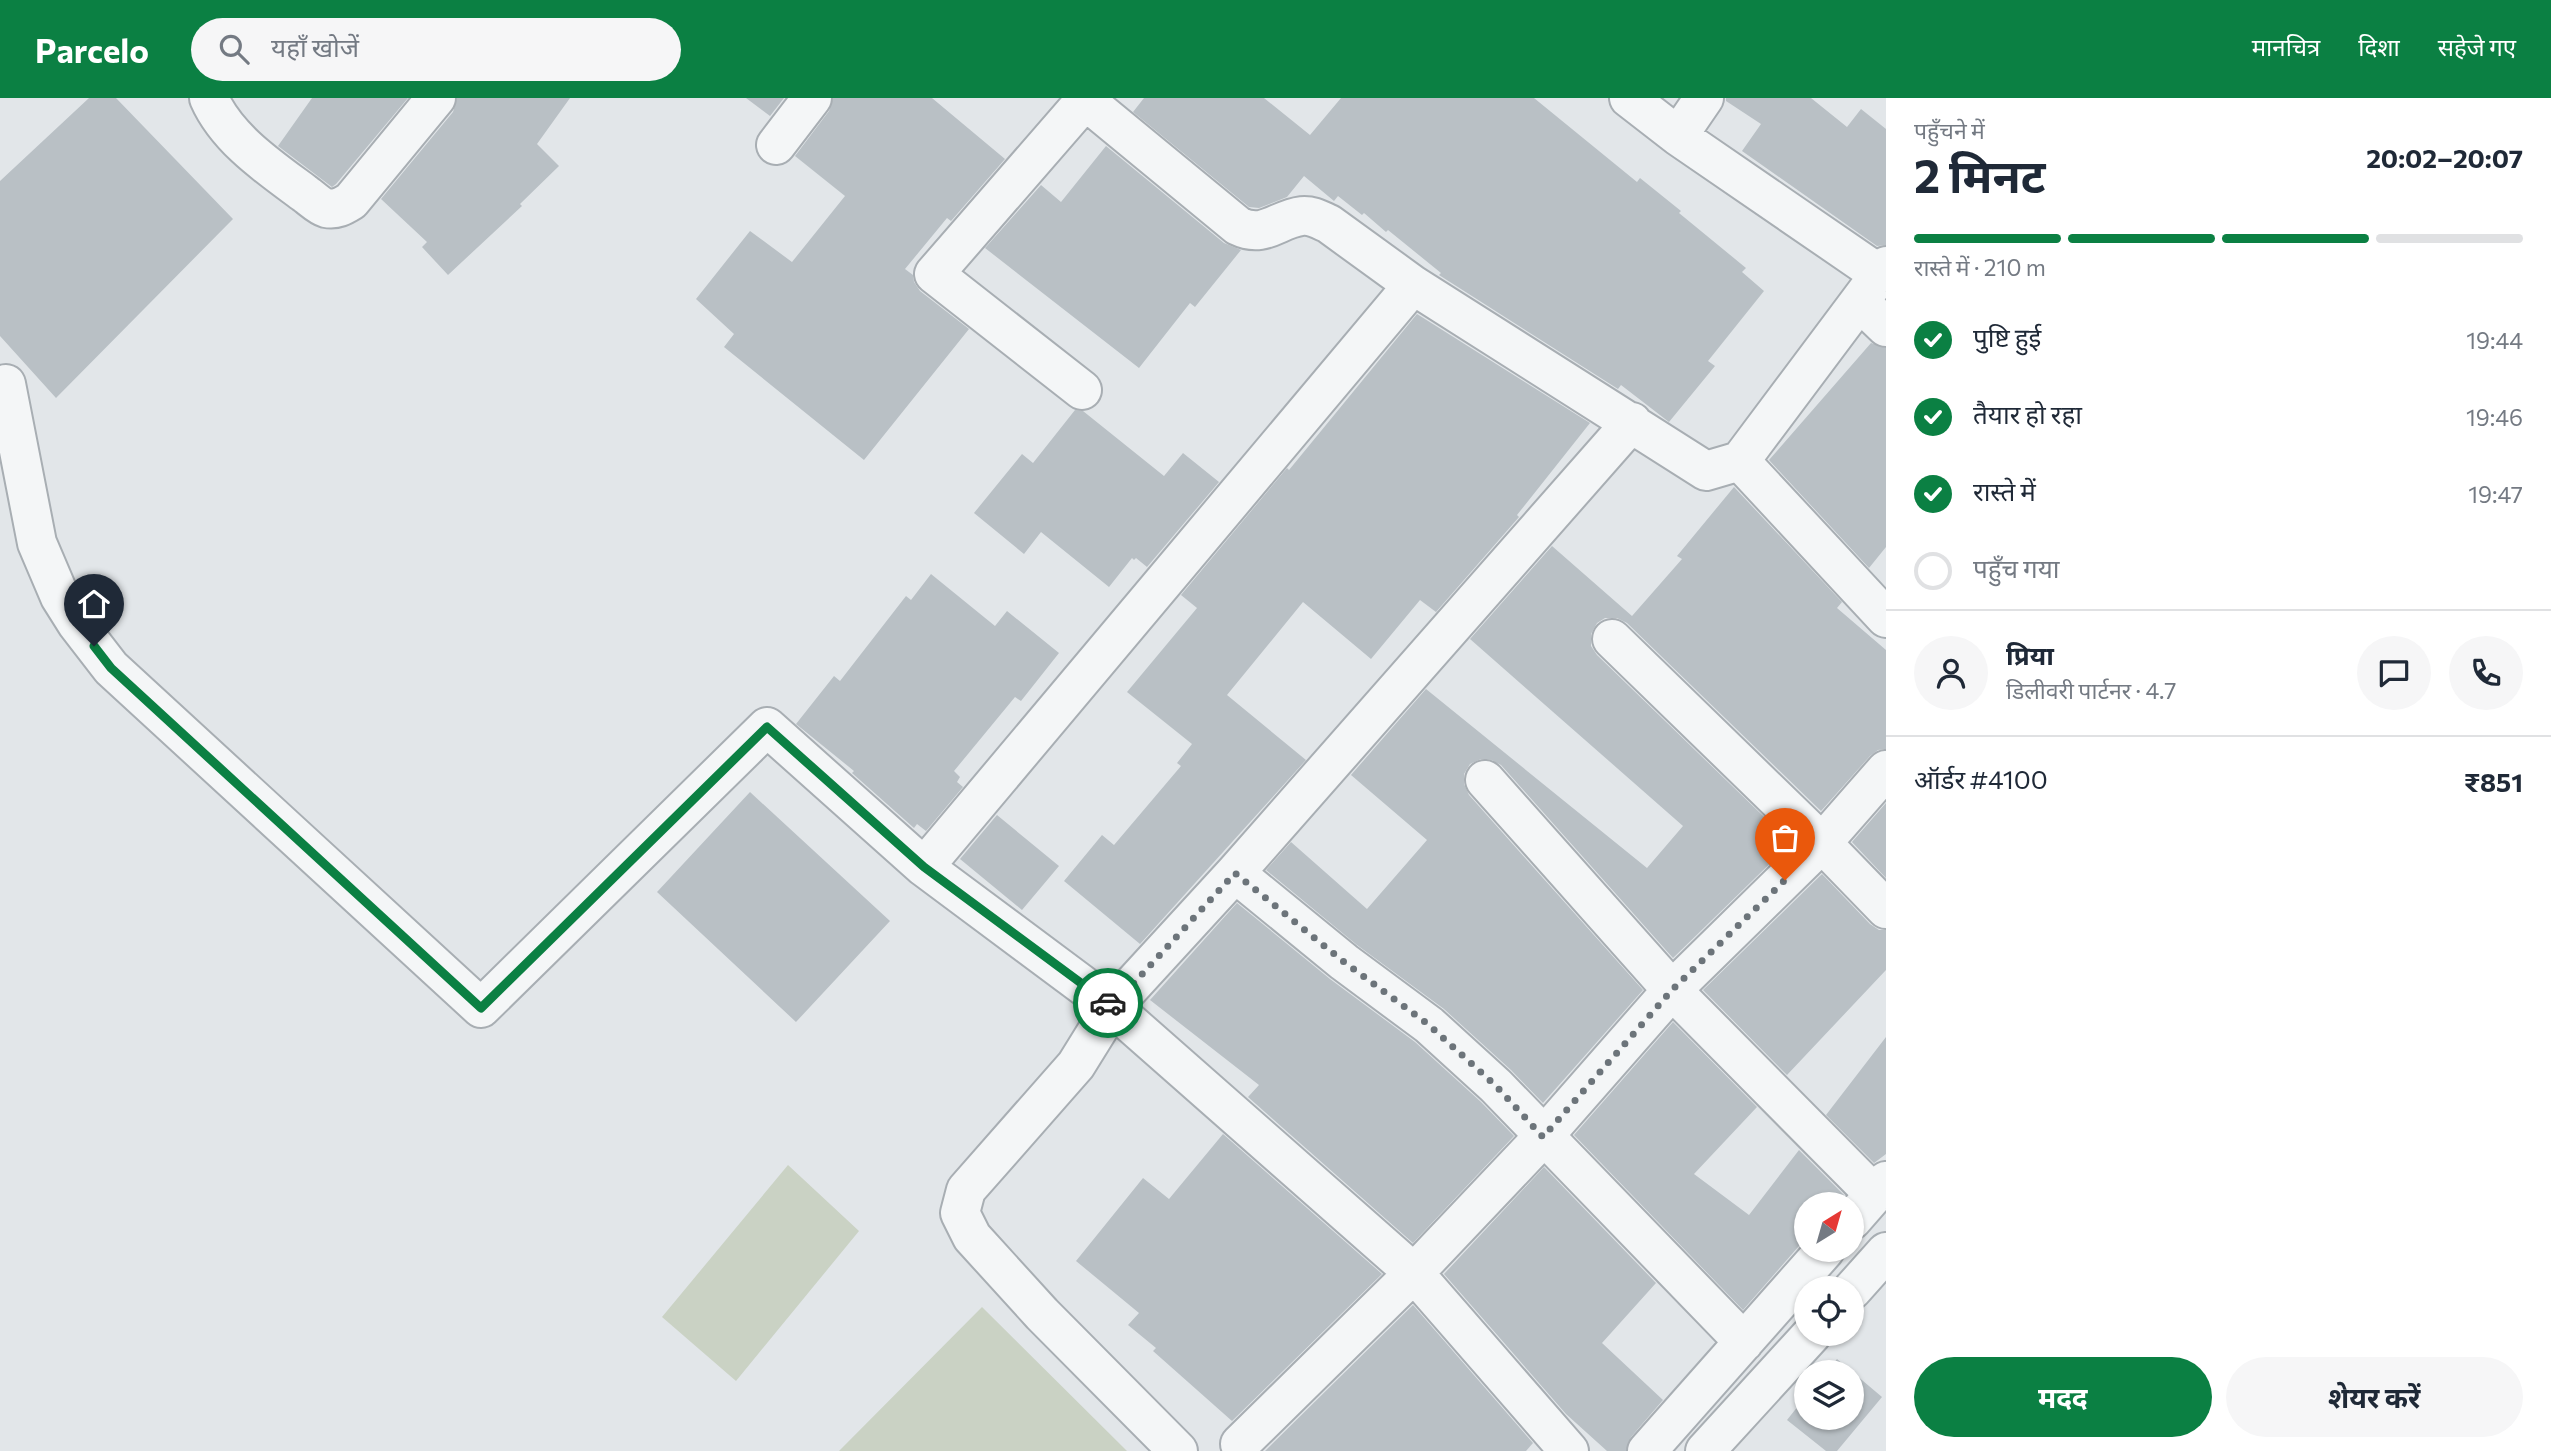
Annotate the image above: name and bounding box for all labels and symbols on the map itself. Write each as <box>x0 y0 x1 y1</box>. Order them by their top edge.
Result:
pin <box>64 574 124 646</box>
pin <box>1755 808 1815 880</box>
courier <box>1073 968 1143 1038</box>
north arrow <box>1794 1192 1864 1262</box>

